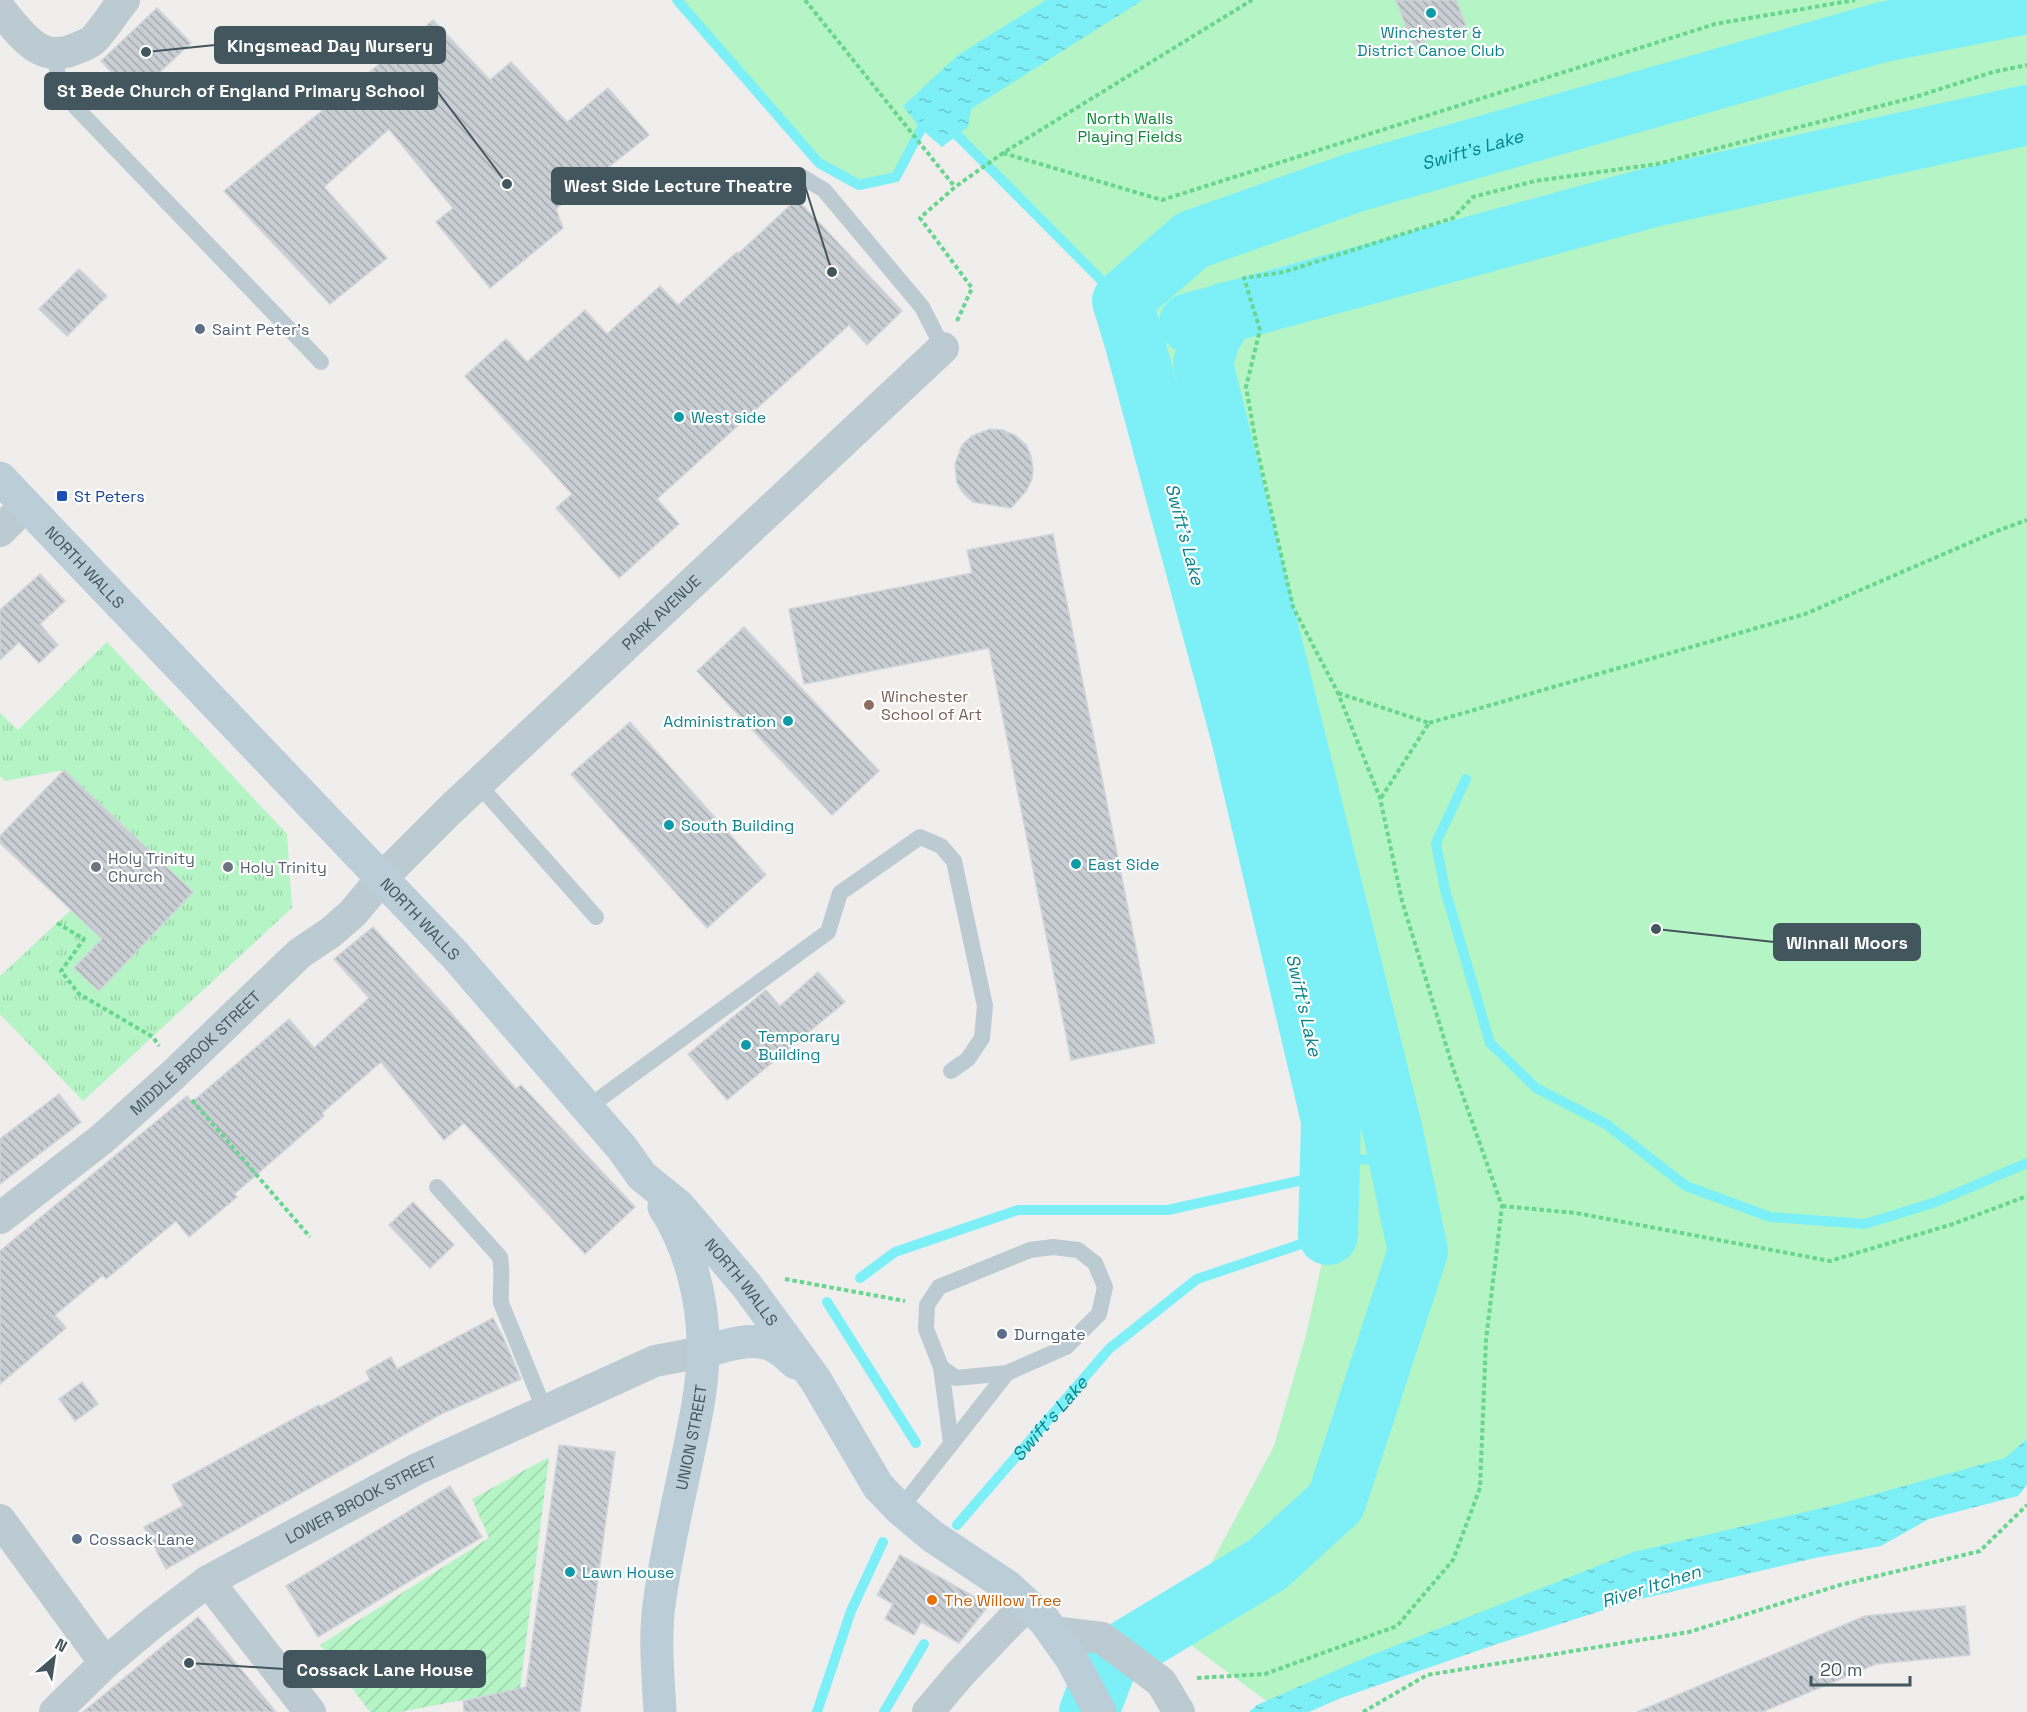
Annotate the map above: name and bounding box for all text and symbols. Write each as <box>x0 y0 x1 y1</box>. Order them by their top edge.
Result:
marker: Winchester & District Canoe Club <box>1424 6 1438 20</box>
place label: Winchester & District Canoe Club <box>1357 22 1505 61</box>
callout: Kingsmead Day Nursery <box>215 27 445 63</box>
text: Kingsmead Day Nursery <box>227 34 433 57</box>
callout: St Bede Church of England Primary School <box>45 73 437 109</box>
text: St Bede Church of England Primary School <box>57 79 425 102</box>
park label: North Walls Playing Fields <box>1077 108 1183 147</box>
water label: Swift's Lake <box>1419 123 1527 174</box>
callout: West Side Lecture Theatre <box>552 168 805 204</box>
text: West Side Lecture Theatre <box>564 174 792 197</box>
place label: Saint Peter's <box>212 319 309 340</box>
marker: Saint Peter's <box>193 322 207 336</box>
place label: West side <box>691 407 766 428</box>
marker: West side <box>672 410 686 424</box>
water label: Swift's Lake <box>1160 481 1210 589</box>
place label: St Peters <box>74 486 145 507</box>
marker: St Peters <box>55 489 69 503</box>
street label: NORTH WALLS <box>41 521 129 613</box>
street label: PARK AVENUE <box>617 570 705 655</box>
place label: Winchester School of Art <box>881 686 982 725</box>
marker: Winchester School of Art <box>862 698 876 712</box>
place label: Administration <box>663 711 776 732</box>
marker: Administration <box>781 714 795 728</box>
place label: South Building <box>681 815 794 836</box>
marker: South Building <box>662 818 676 832</box>
place label: Holy Trinity Church <box>108 848 195 887</box>
place label: East Side <box>1088 854 1159 875</box>
place label: Holy Trinity <box>240 857 327 878</box>
marker: East Side <box>1069 857 1083 871</box>
marker: Holy Trinity Church <box>89 860 103 874</box>
marker: Holy Trinity <box>221 860 235 874</box>
street label: NORTH WALLS <box>376 873 465 964</box>
callout: Winnall Moors <box>1774 924 1920 960</box>
text: Winnall Moors <box>1786 931 1908 954</box>
water label: Swift's Lake <box>1281 952 1327 1060</box>
street label: MIDDLE BROOK STREET <box>125 986 265 1120</box>
place label: Temporary Building <box>758 1026 840 1065</box>
marker: Temporary Building <box>739 1038 753 1052</box>
street label: NORTH WALLS <box>700 1234 783 1330</box>
place label: Durngate <box>1014 1324 1086 1345</box>
marker: Durngate <box>995 1327 1009 1341</box>
water label: Swift's Lake <box>1006 1370 1093 1465</box>
street label: UNION STREET <box>670 1383 711 1492</box>
street label: LOWER BROOK STREET <box>281 1451 440 1548</box>
place label: Cossack Lane <box>89 1529 194 1550</box>
marker: Cossack Lane <box>70 1532 84 1546</box>
water label: River Itchen <box>1598 1559 1704 1613</box>
place label: Lawn House <box>582 1562 675 1583</box>
marker: Lawn House <box>563 1565 577 1579</box>
place label: The Willow Tree <box>944 1590 1062 1611</box>
marker: The Willow Tree <box>925 1593 939 1607</box>
north arrow <box>24 1628 84 1688</box>
text: N <box>51 1634 71 1657</box>
scale bar <box>1811 1649 1910 1687</box>
callout: Cossack Lane House <box>284 1651 485 1687</box>
text: Cossack Lane House <box>297 1658 473 1681</box>
text: 20 m <box>1820 1658 1863 1681</box>

